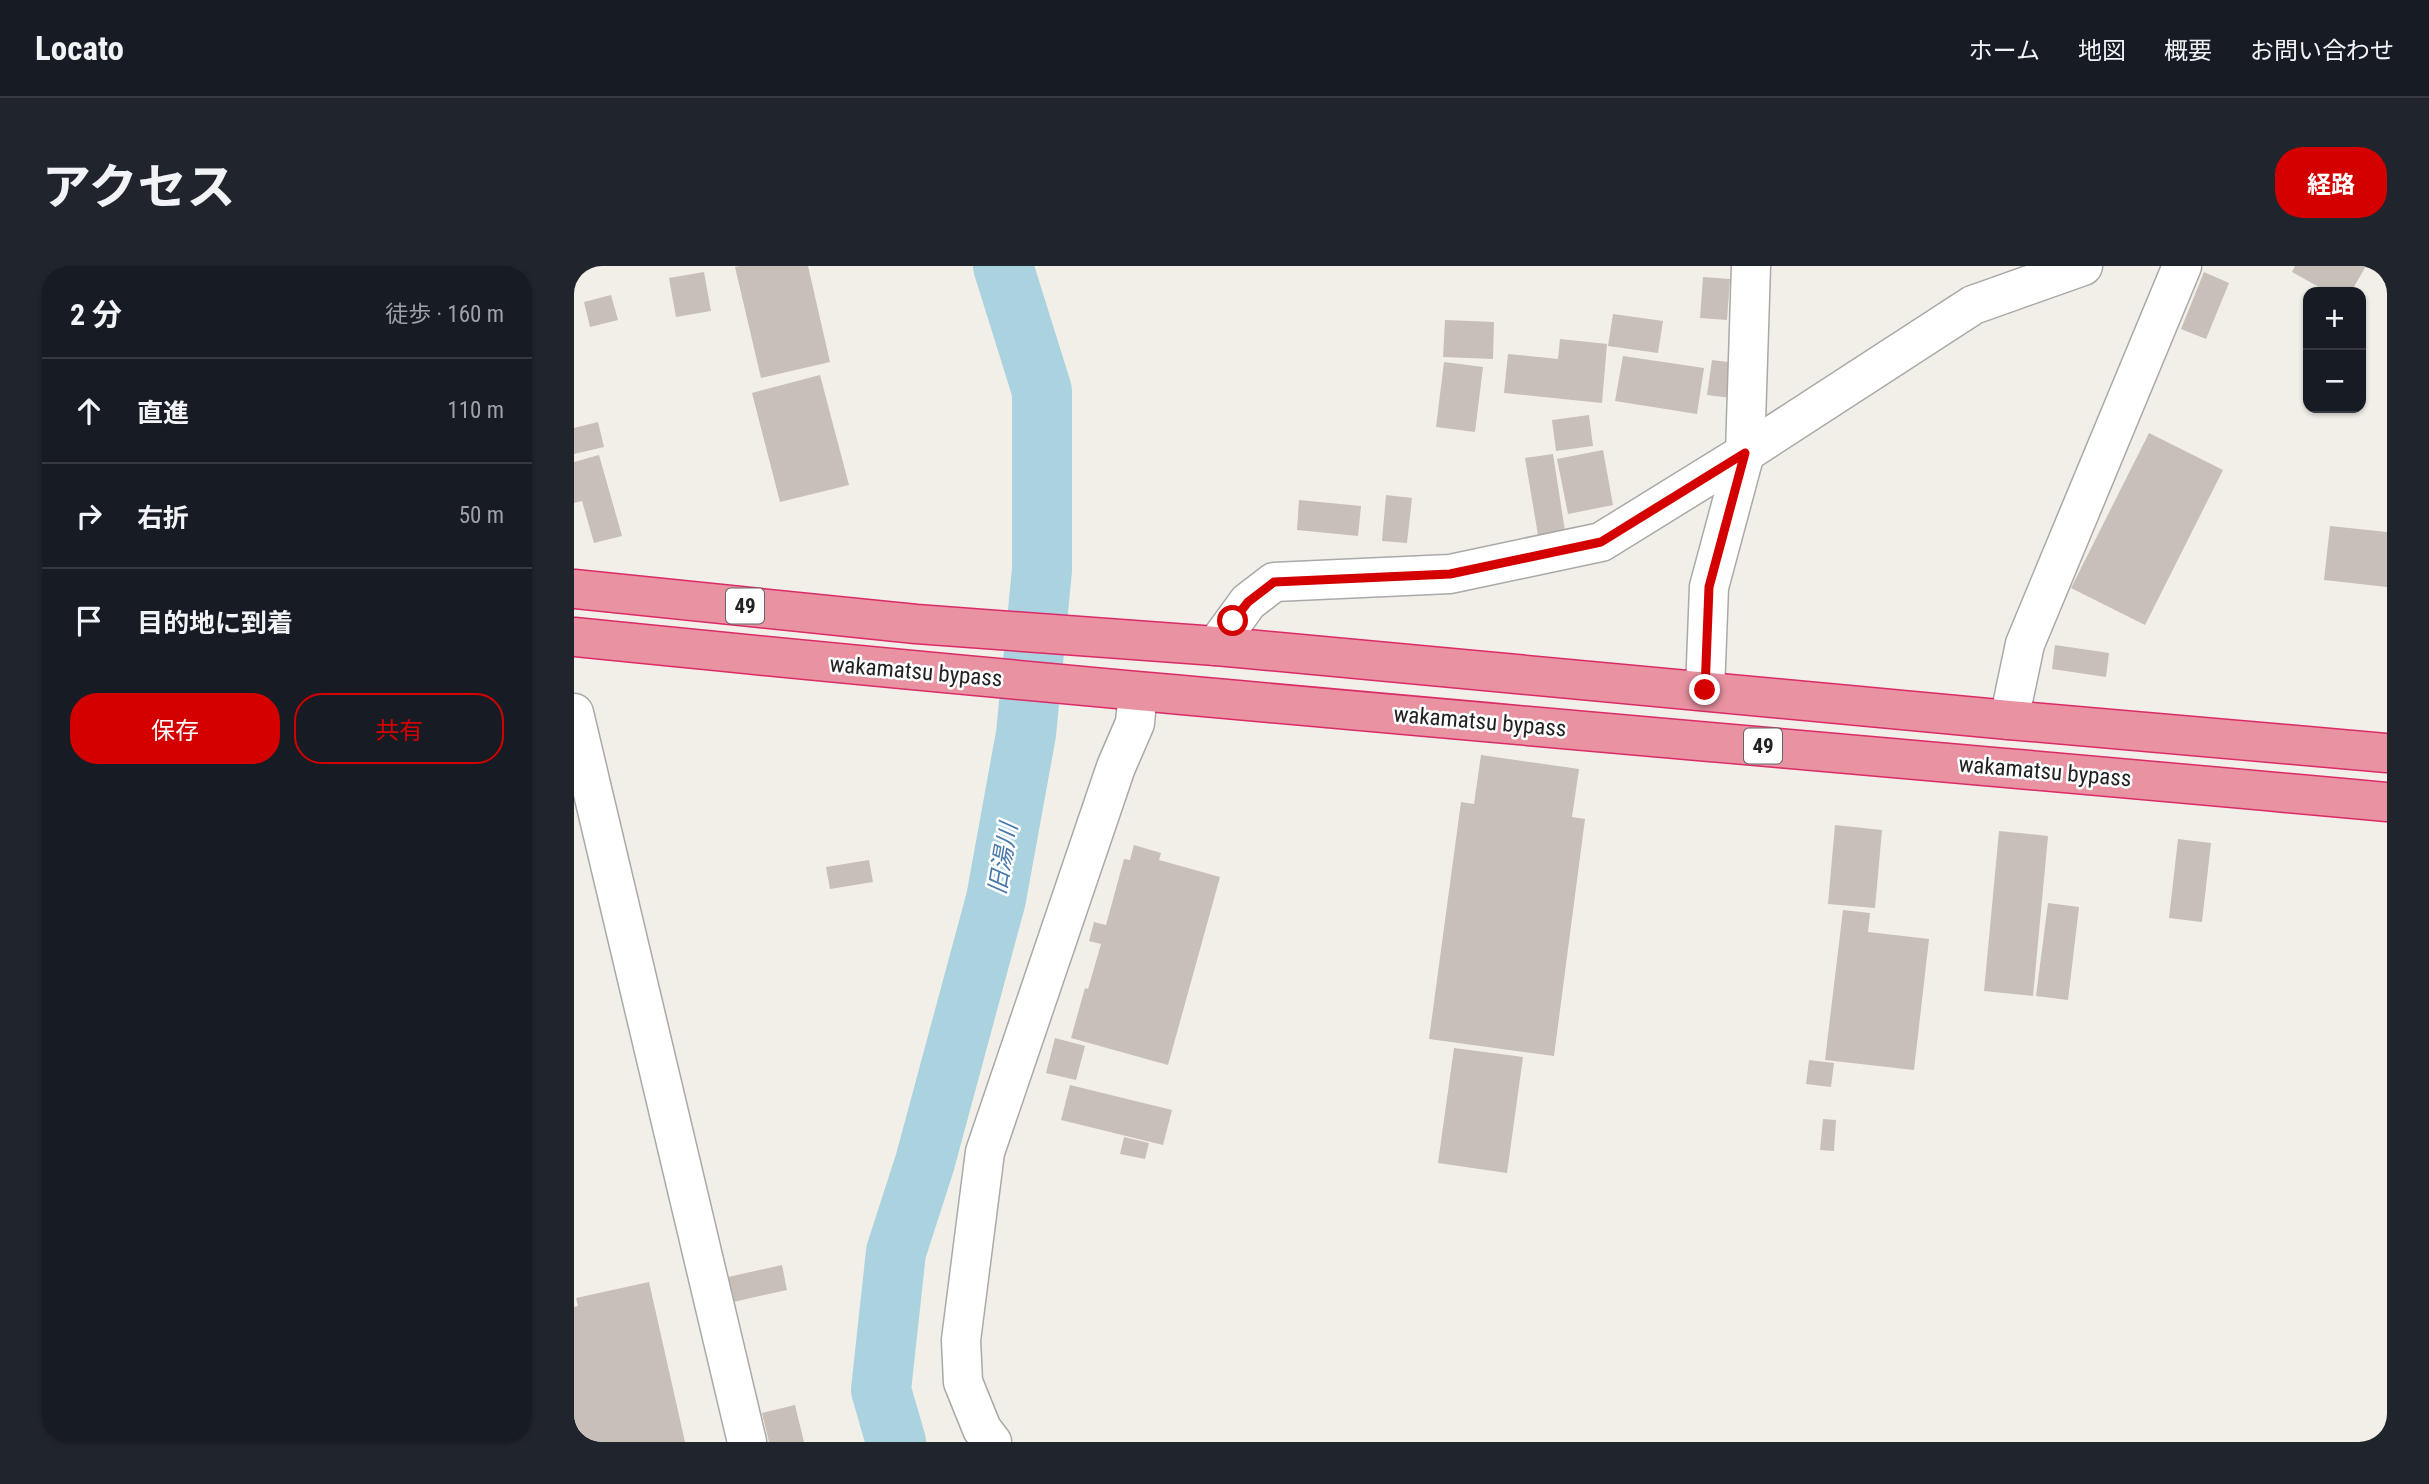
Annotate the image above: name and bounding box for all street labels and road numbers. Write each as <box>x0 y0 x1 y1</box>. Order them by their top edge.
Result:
road number: 49 <box>726 588 764 624</box>
street label: wakamatsu bypass <box>828 650 1004 693</box>
street label: wakamatsu bypass <box>1392 700 1568 743</box>
road number: 49 <box>1744 728 1782 764</box>
street label: wakamatsu bypass <box>1957 750 2133 793</box>

